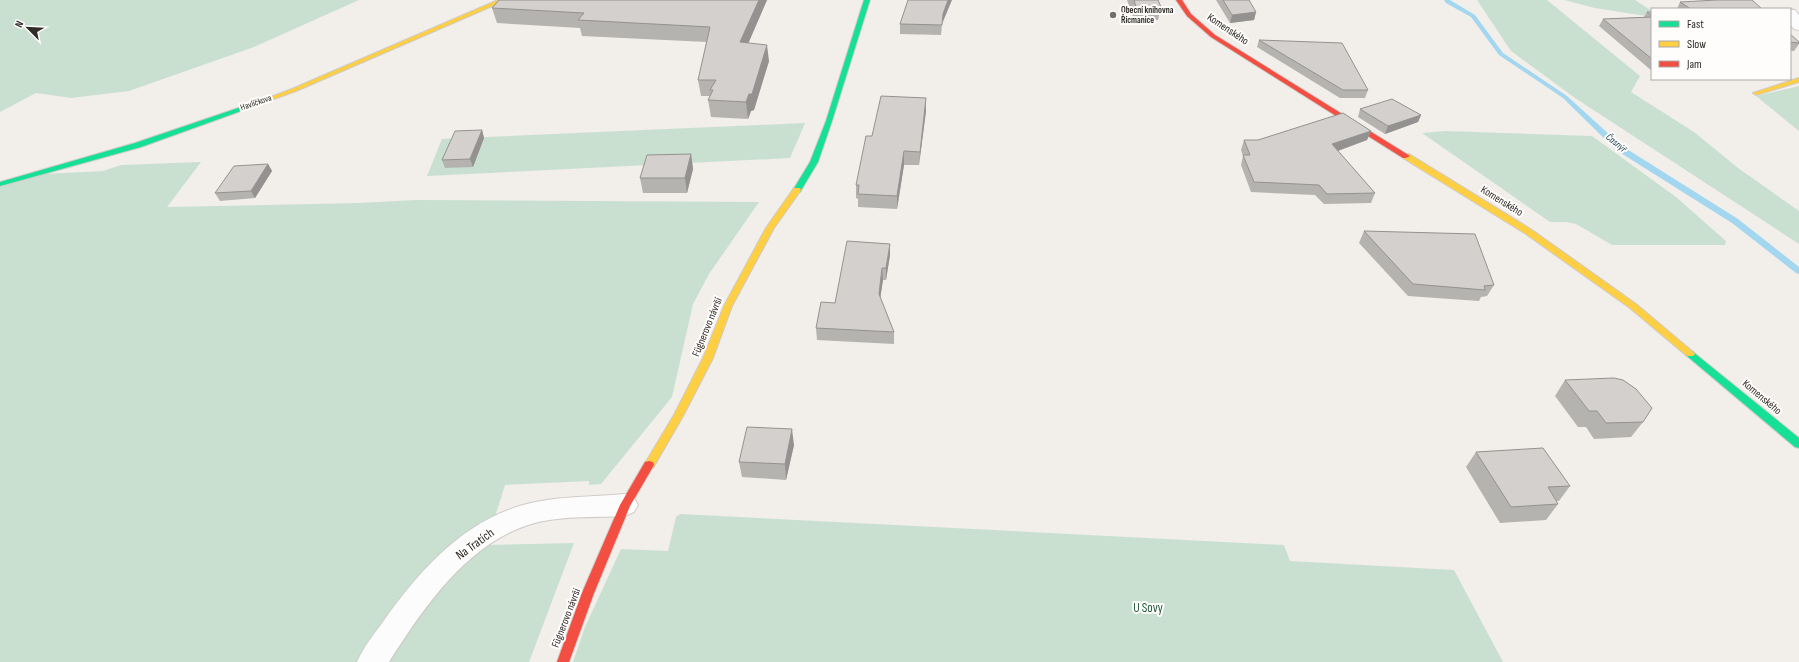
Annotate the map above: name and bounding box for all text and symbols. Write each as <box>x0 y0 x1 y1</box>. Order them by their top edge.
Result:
place label: Obecní knihovna Řícmanice <box>1121 5 1174 26</box>
north arrow <box>8 8 48 48</box>
legend <box>1651 8 1791 80</box>
marker: Obecní knihovna Řícmanice <box>1108 10 1118 20</box>
street label: Komenského <box>1205 10 1252 48</box>
text: Fast <box>1687 17 1704 32</box>
text: N <box>12 19 27 29</box>
text: Slow <box>1687 37 1706 52</box>
text: Jam <box>1686 57 1702 72</box>
street label: Havlíčkova <box>239 93 273 113</box>
water label: Časnýř <box>1603 131 1630 156</box>
street label: Komenského <box>1479 183 1526 219</box>
street label: Fügnerovo návrší <box>689 295 725 358</box>
street label: Komenského <box>1740 377 1785 417</box>
street label: Na Tratích <box>453 525 497 563</box>
street label: Fügnerovo návrší <box>549 586 584 649</box>
park label: U Sovy <box>1133 600 1163 616</box>

